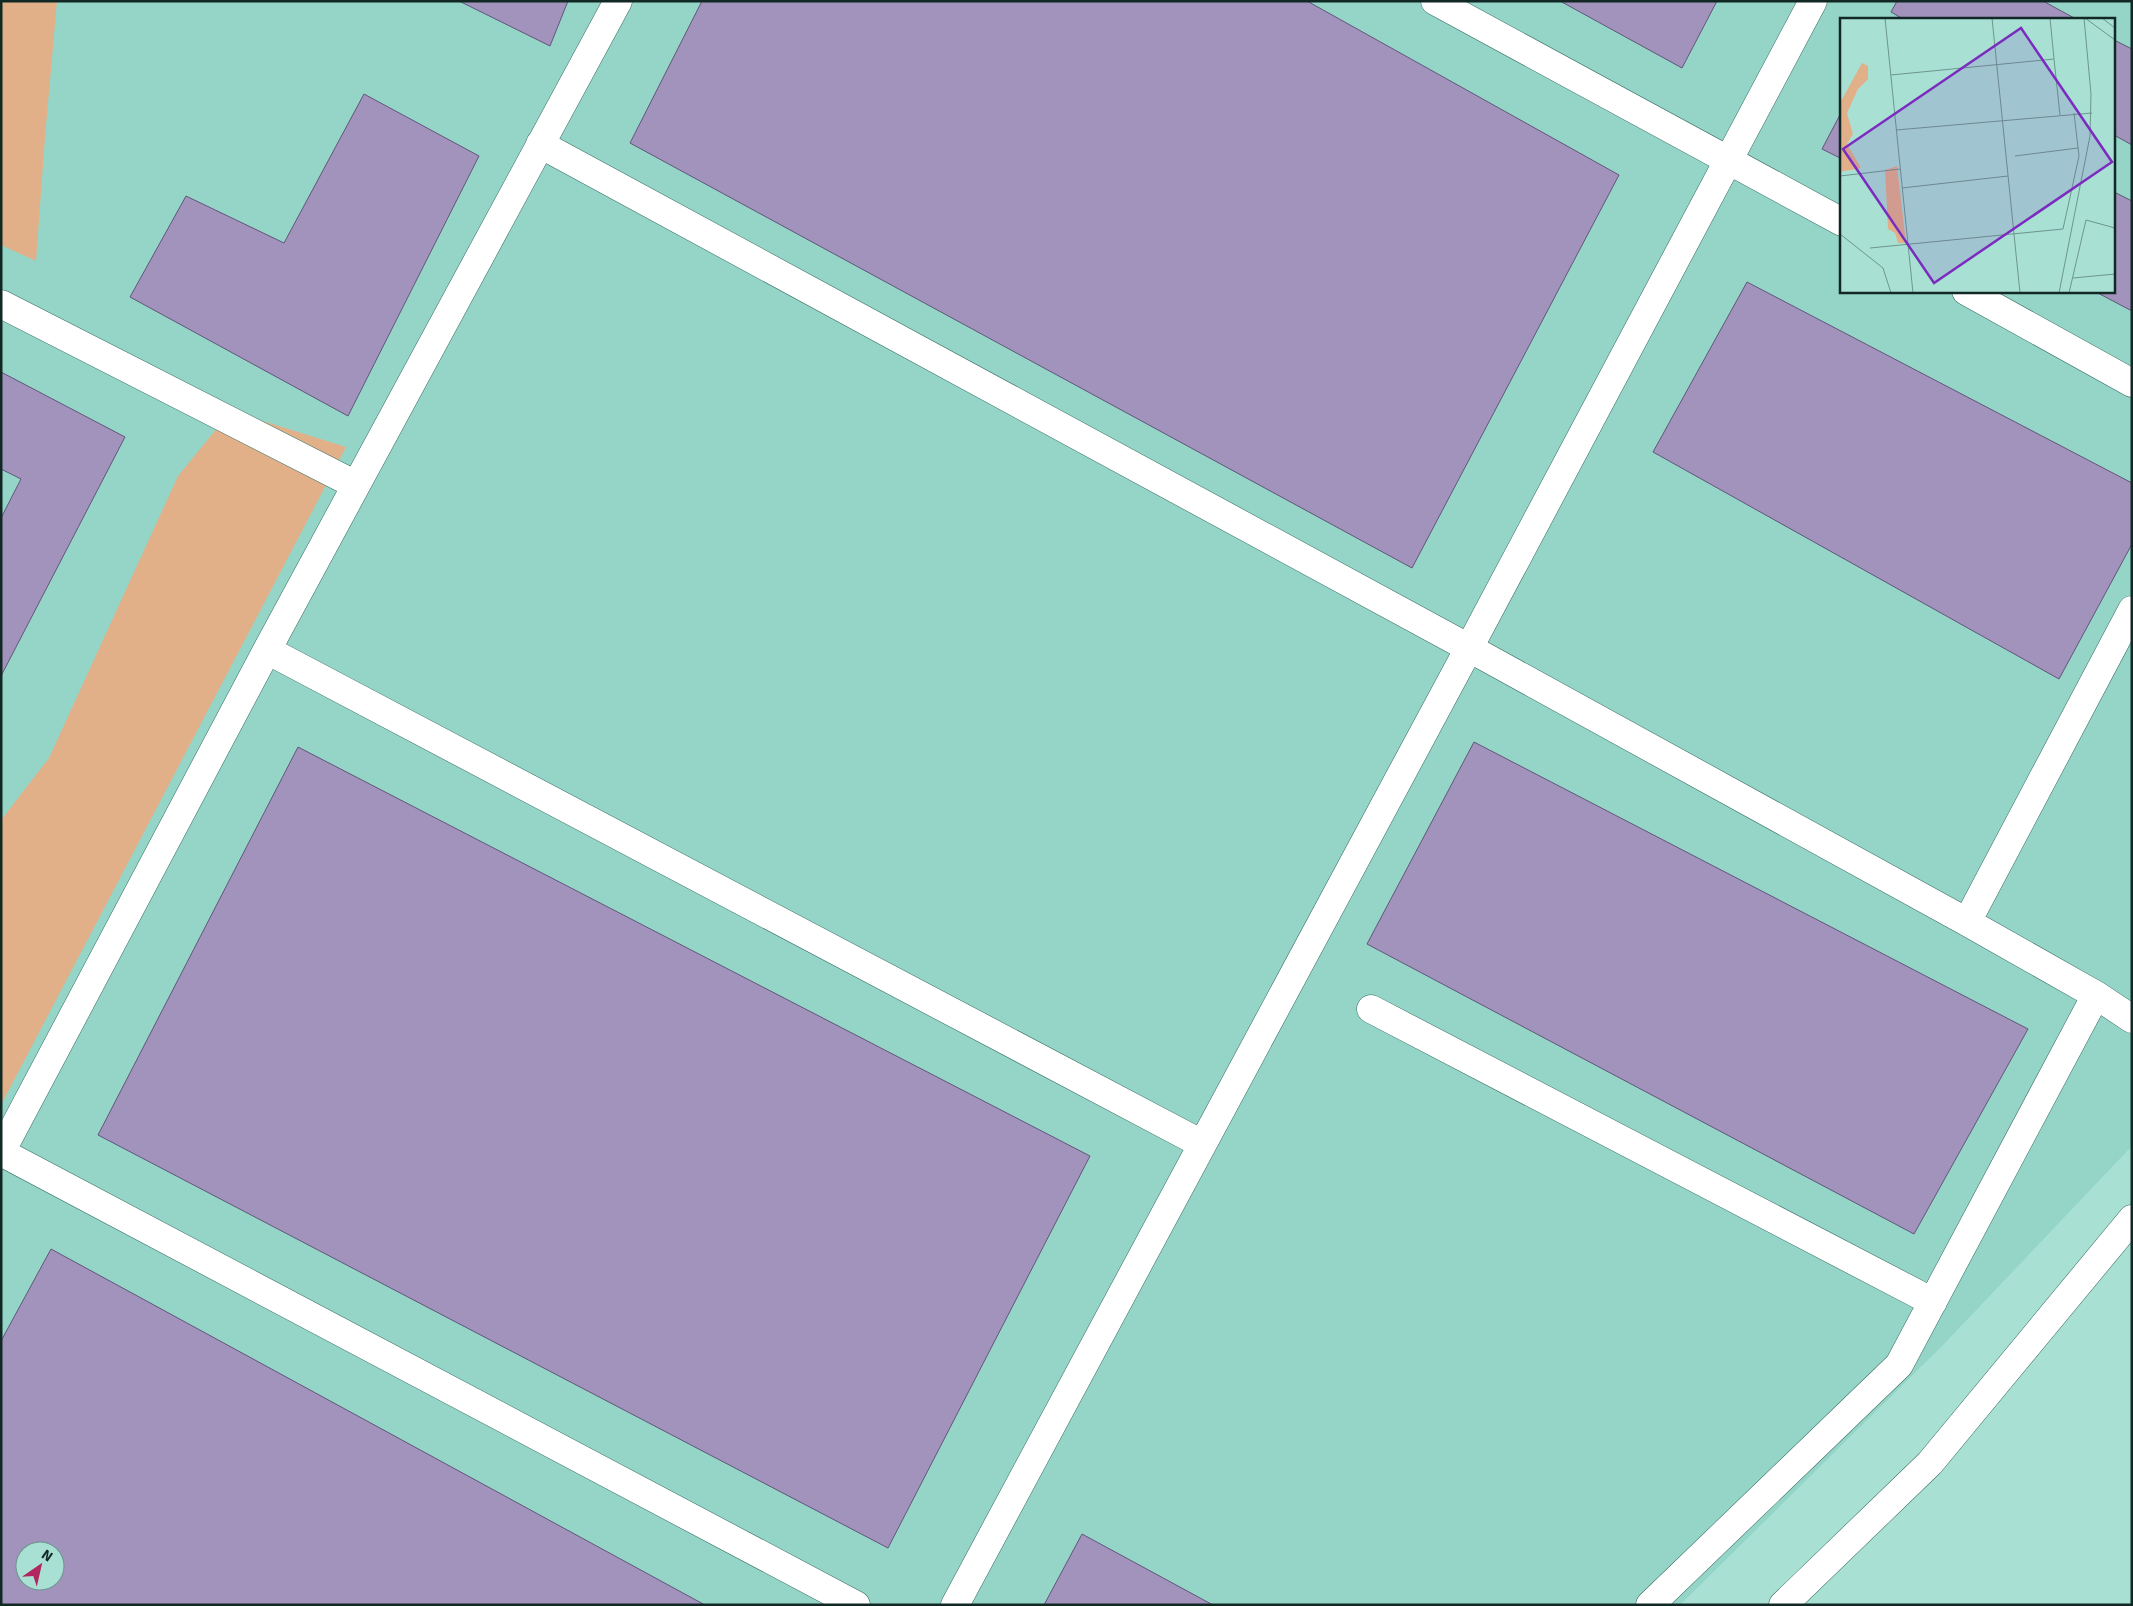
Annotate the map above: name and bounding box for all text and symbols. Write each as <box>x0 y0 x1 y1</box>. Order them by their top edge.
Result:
inset map <box>1840 18 2116 292</box>
north arrow <box>15 1541 65 1591</box>
text: N <box>38 1546 56 1565</box>

